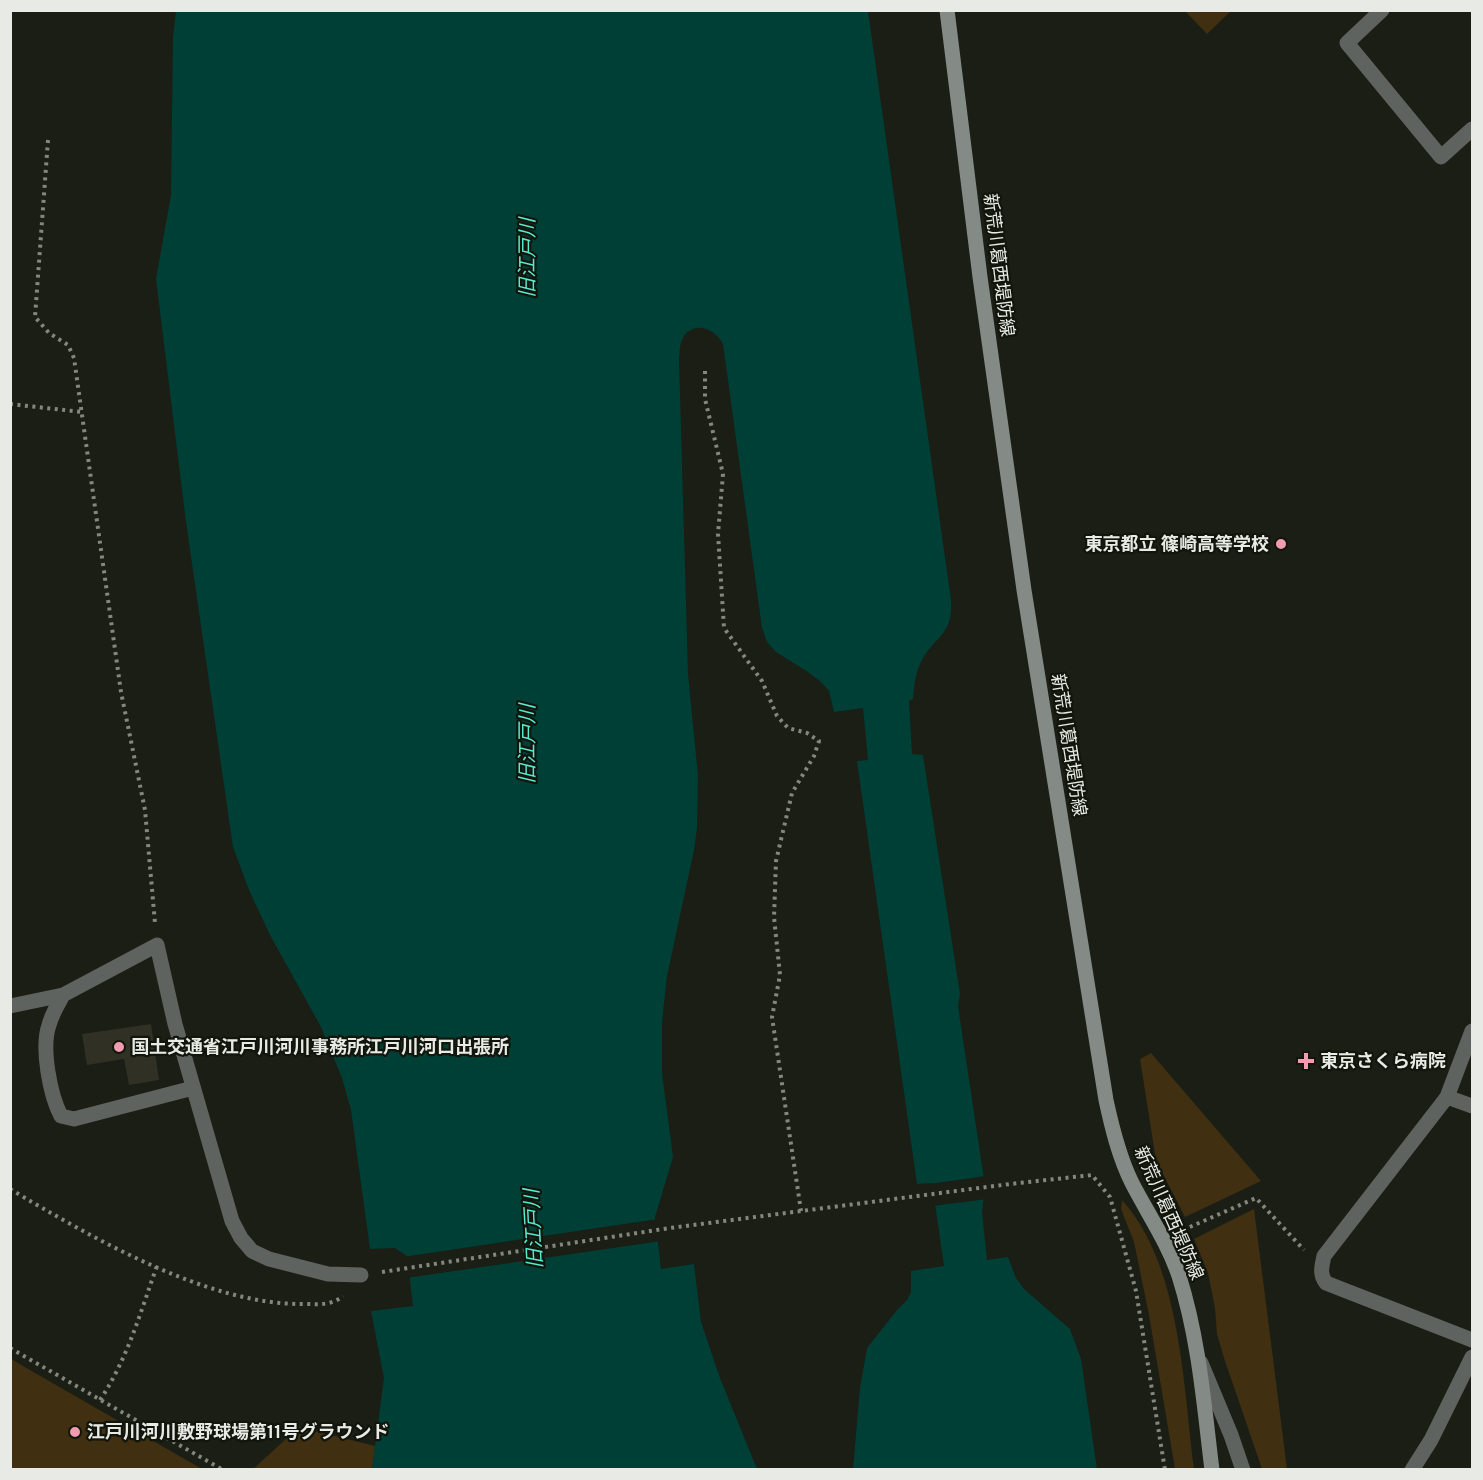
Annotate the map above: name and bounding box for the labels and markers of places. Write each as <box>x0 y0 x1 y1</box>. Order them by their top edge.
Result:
place label: 東京都立 篠崎高等学校 <box>1085 534 1269 557</box>
marker: 東京都立 篠崎高等学校 <box>1274 537 1288 551</box>
place label: 国土交通省江戸川河川事務所江戸川河口出張所 <box>131 1037 509 1060</box>
marker: 国土交通省江戸川河川事務所江戸川河口出張所 <box>112 1040 126 1054</box>
place label: 東京さくら病院 <box>1320 1051 1446 1074</box>
marker: 東京さくら病院 <box>1297 1052 1315 1070</box>
place label: 江戸川河川敷野球場第11号グラウンド <box>87 1422 389 1445</box>
marker: 江戸川河川敷野球場第11号グラウンド <box>68 1425 82 1439</box>

